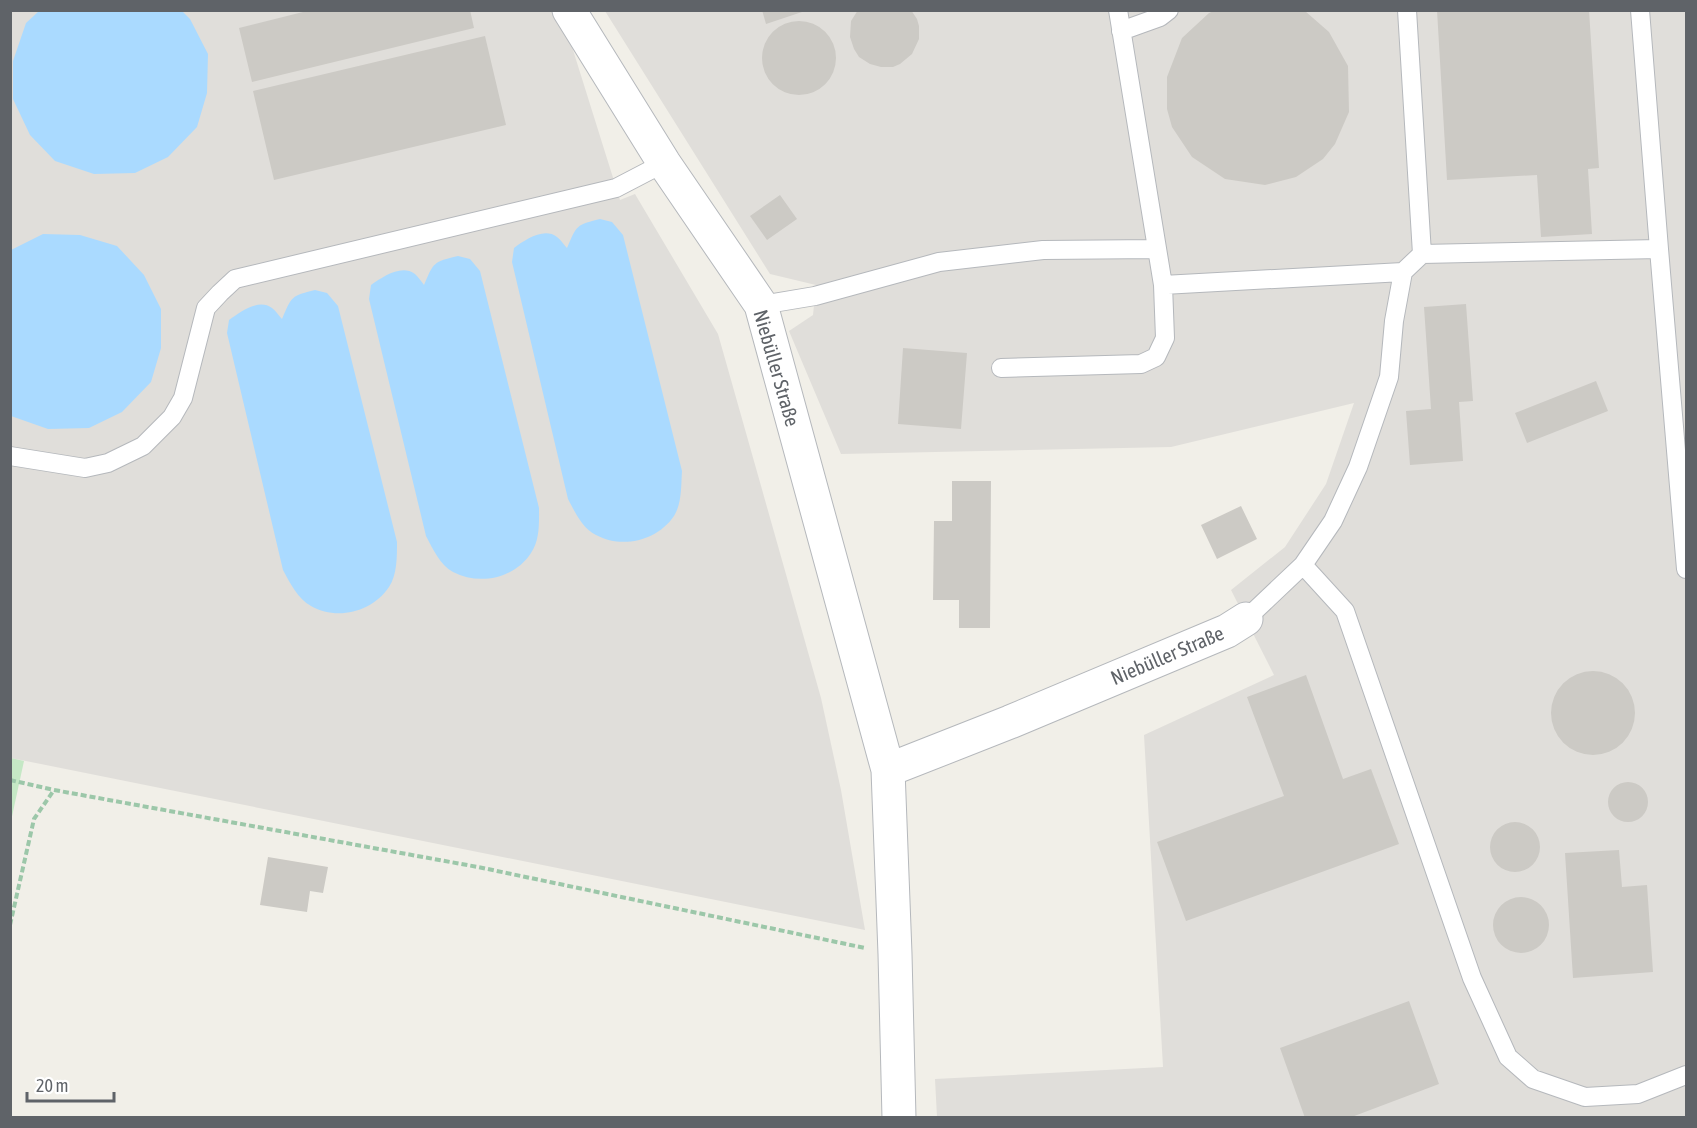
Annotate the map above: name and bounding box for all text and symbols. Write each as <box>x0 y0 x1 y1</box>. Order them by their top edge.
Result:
street label: Niebüller Straße <box>749 307 805 429</box>
street label: Niebüller Straße <box>1107 621 1227 689</box>
scale bar <box>27 1065 114 1103</box>
text: 20 m <box>36 1075 68 1096</box>

